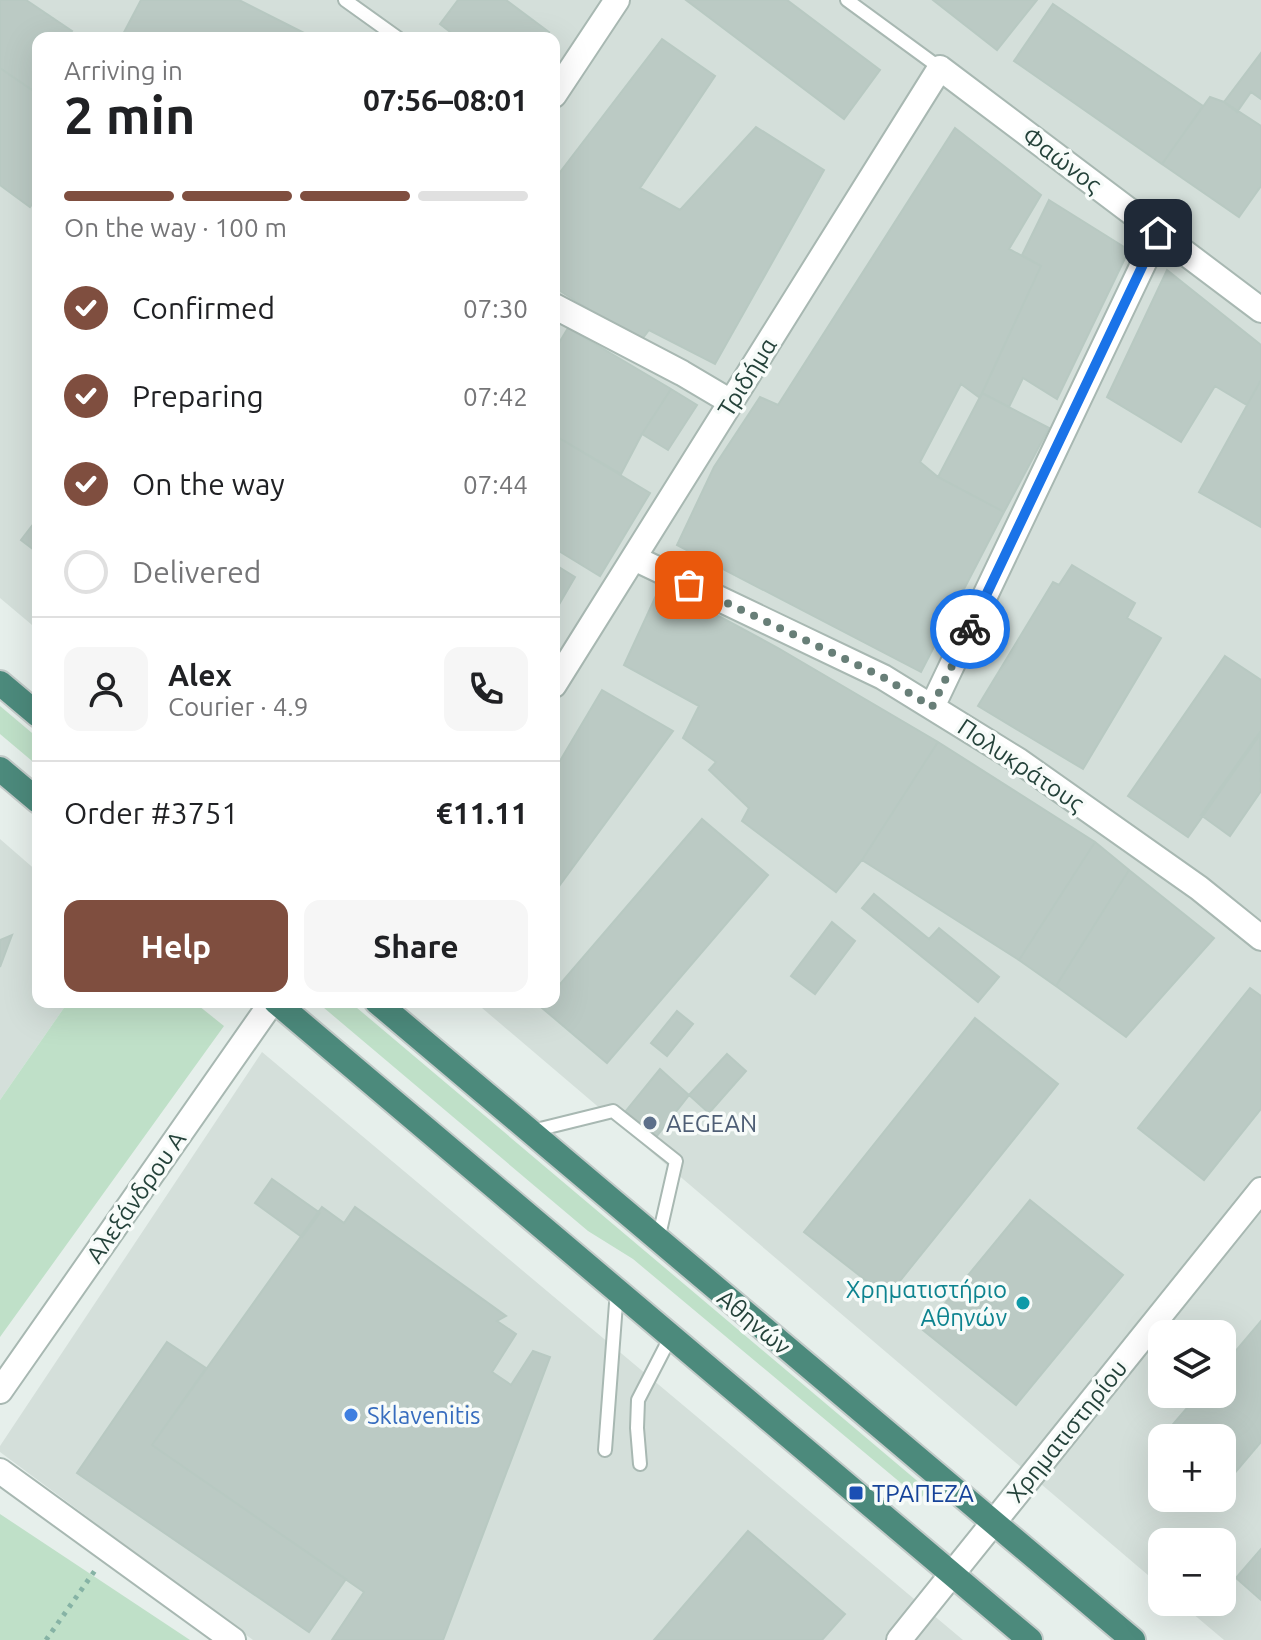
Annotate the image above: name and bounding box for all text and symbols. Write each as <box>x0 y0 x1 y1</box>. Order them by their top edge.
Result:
text: Arriving in <box>64 56 183 85</box>
text: 07:56–08:01 <box>363 83 528 117</box>
text: 2 min <box>64 86 195 144</box>
street label: Φαώνος <box>1017 122 1107 198</box>
pin <box>1124 199 1192 267</box>
icon: home <box>1136 211 1180 255</box>
text: On the way · 100 m <box>64 213 287 242</box>
icon: check <box>64 286 108 330</box>
text: Confirmed <box>132 291 275 325</box>
text: 07:30 <box>463 294 528 323</box>
street label: Τριδήμα <box>712 333 782 421</box>
icon: check <box>64 374 108 418</box>
text: Preparing <box>132 379 264 413</box>
text: 07:42 <box>463 382 528 411</box>
icon: check <box>64 462 108 506</box>
text: On the way <box>132 467 285 501</box>
text: 07:44 <box>463 470 528 499</box>
pin <box>655 551 723 619</box>
text: Delivered <box>132 555 261 589</box>
icon: bag <box>667 563 711 607</box>
courier <box>930 589 1010 669</box>
icon: bike <box>948 607 992 651</box>
button: person <box>64 647 148 731</box>
button: phone <box>444 647 528 731</box>
text: Alex <box>168 658 232 692</box>
text: Courier · 4.9 <box>168 692 308 721</box>
street label: Πολυκράτους <box>953 713 1089 817</box>
text: Order #3751 <box>64 796 238 830</box>
text: €11.11 <box>436 796 528 830</box>
button: Help <box>64 900 288 992</box>
button: Share <box>304 900 528 992</box>
place label: AEGEAN <box>666 1110 757 1137</box>
marker: AEGEAN <box>641 1114 659 1132</box>
street label: Αλεξάνδρου Α <box>81 1126 192 1268</box>
place label: Χρηματιστήριο Αθηνών <box>846 1276 1007 1331</box>
street label: Αθηνών <box>712 1284 796 1360</box>
marker: Χρηματιστήριο Αθηνών <box>1014 1294 1032 1312</box>
map controls <box>1148 1320 1236 1616</box>
button: layers <box>1148 1320 1236 1408</box>
street label: Χρηματιστηρίου <box>1001 1355 1133 1507</box>
place label: Sklavenitis <box>367 1402 480 1429</box>
marker: Sklavenitis <box>342 1406 360 1424</box>
button: + <box>1148 1424 1236 1512</box>
place label: ΤΡΑΠΕΖΑ <box>872 1480 974 1507</box>
marker: ΤΡΑΠΕΖΑ <box>847 1484 865 1502</box>
button: − <box>1148 1528 1236 1616</box>

